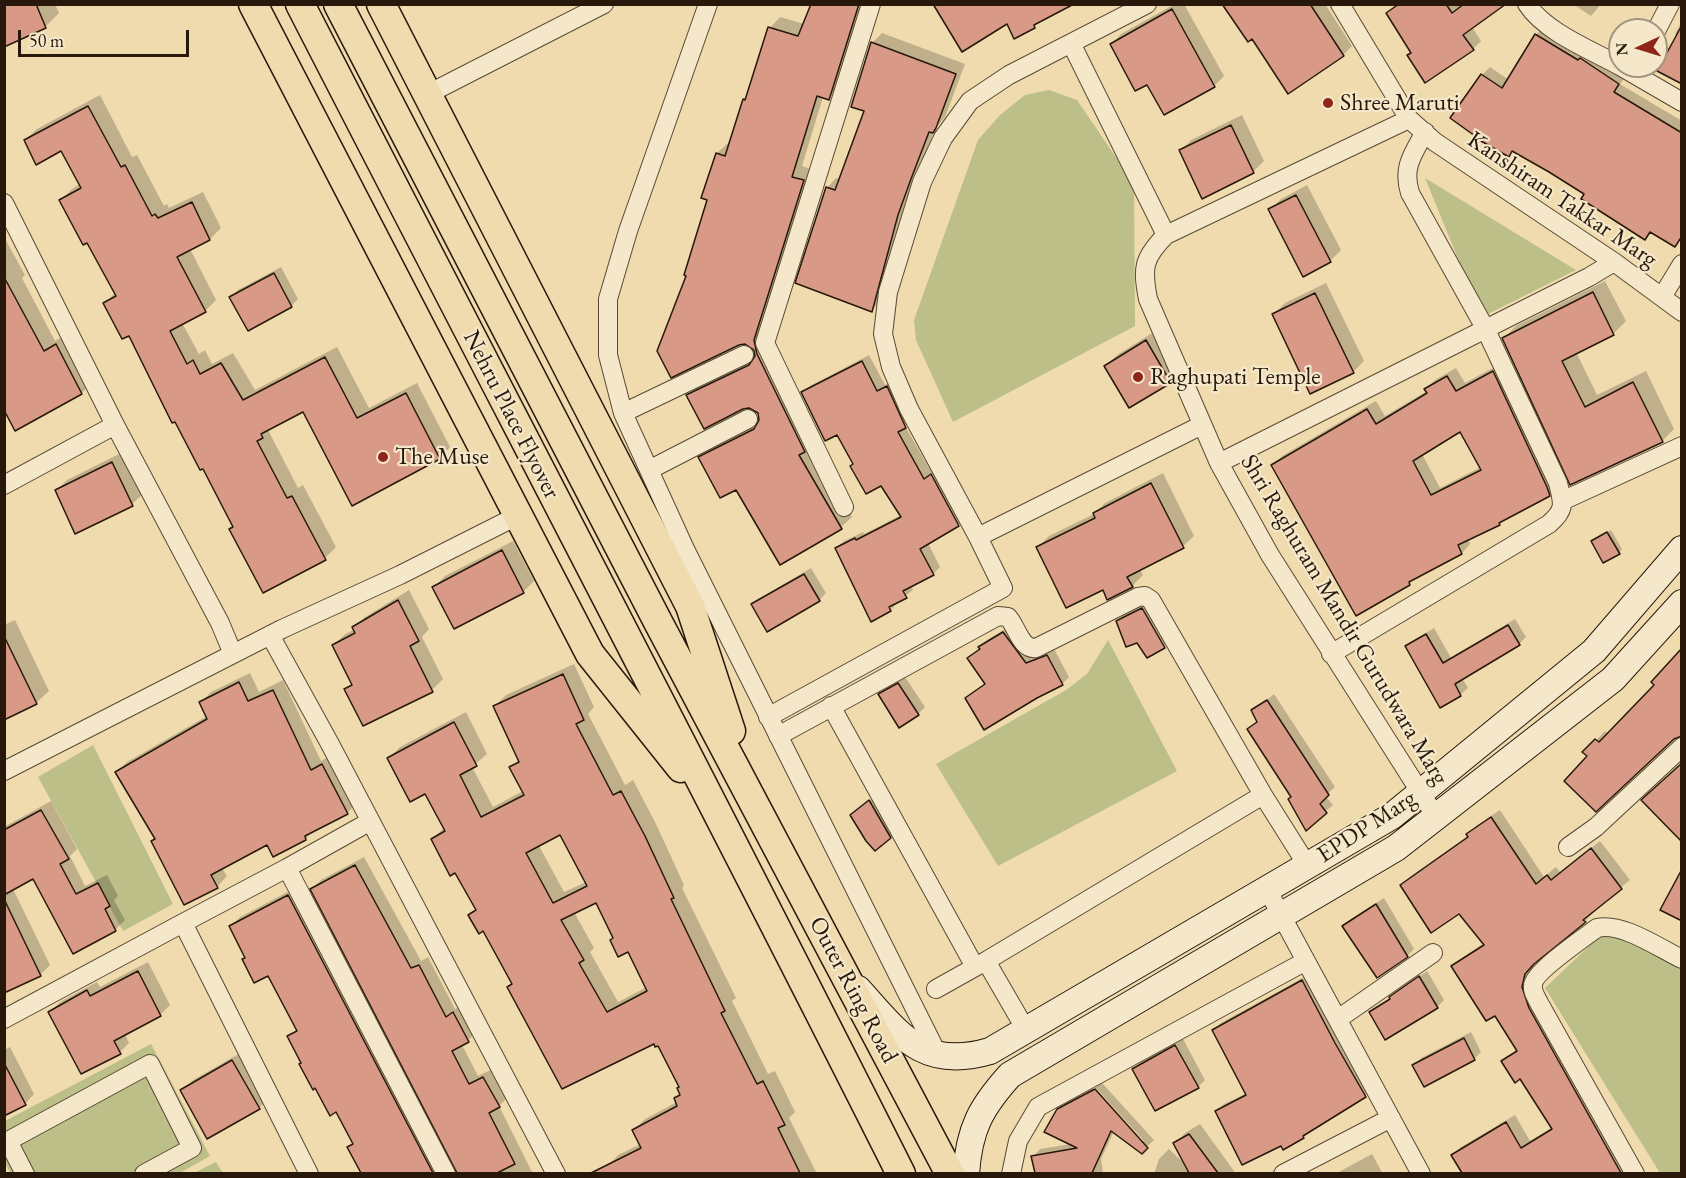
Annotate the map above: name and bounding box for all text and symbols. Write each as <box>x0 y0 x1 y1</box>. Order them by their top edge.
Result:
scale bar <box>21 18 192 56</box>
north arrow <box>1608 18 1668 78</box>
text: 50 m <box>29 29 64 52</box>
text: N <box>1611 42 1632 56</box>
place label: Shree Maruti <box>1340 89 1460 117</box>
marker: Shree Maruti <box>1321 96 1335 110</box>
street label: Kanshiram Takkar Marg <box>1462 126 1662 274</box>
street label: Nehru Place Flyover <box>456 326 566 504</box>
place label: Raghupati Temple <box>1150 363 1321 391</box>
marker: Raghupati Temple <box>1131 370 1145 384</box>
place label: The Muse <box>395 443 489 471</box>
marker: The Muse <box>376 450 390 464</box>
street label: Shri Raghuram Mandir Gurudwara Marg <box>1234 450 1454 790</box>
street label: EPDP Marg <box>1312 784 1422 870</box>
street label: Outer Ring Road <box>802 912 904 1068</box>

